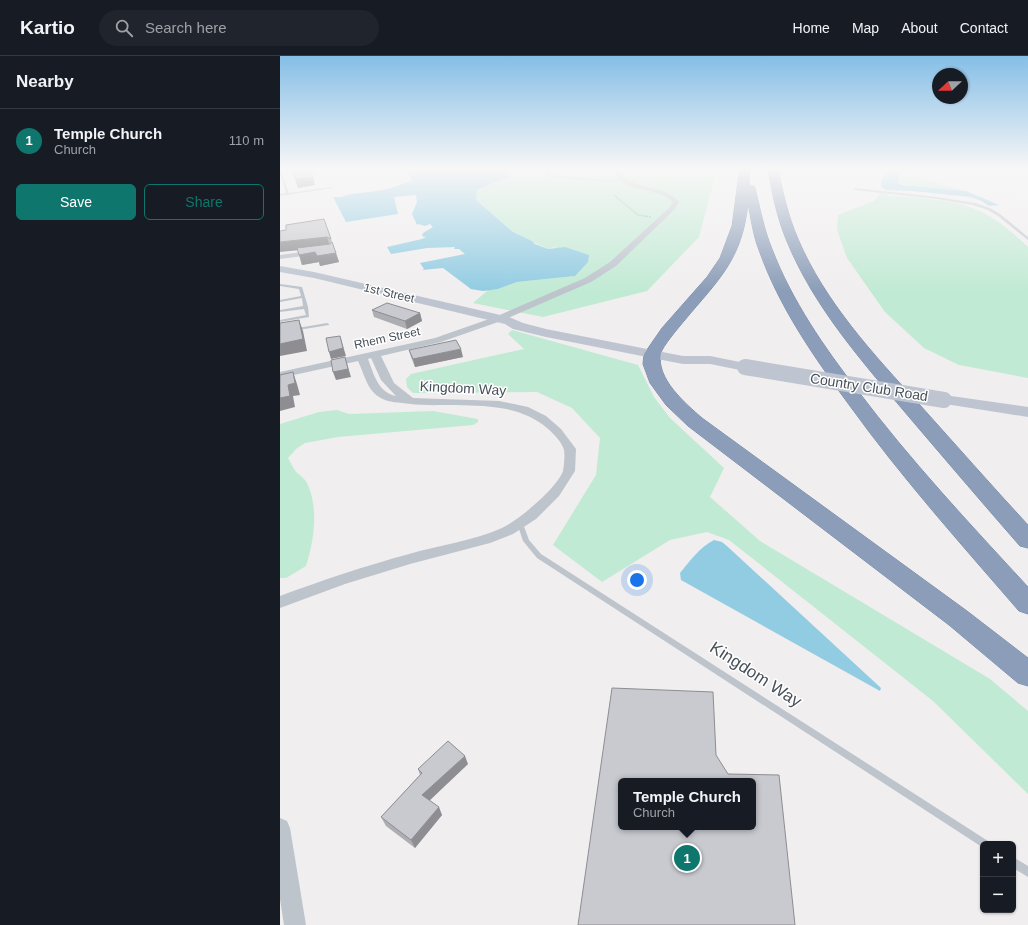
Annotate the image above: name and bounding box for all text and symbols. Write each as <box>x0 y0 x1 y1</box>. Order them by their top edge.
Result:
search box <box>99 10 379 46</box>
text: Kartio <box>20 17 75 38</box>
icon: search <box>113 17 135 39</box>
text: Search here <box>145 19 227 36</box>
text: Home <box>793 20 830 36</box>
text: Map <box>852 20 879 36</box>
text: About <box>901 20 938 36</box>
text: Contact <box>960 20 1008 36</box>
north arrow <box>932 68 968 104</box>
text: Nearby <box>16 72 74 91</box>
text: Temple Church <box>54 125 162 142</box>
text: 1 <box>25 133 33 148</box>
text: 110 m <box>229 133 264 148</box>
text: Church <box>54 142 96 157</box>
button: Save <box>16 184 136 220</box>
button: Share <box>144 184 264 220</box>
street label: 1st Street <box>362 280 416 306</box>
street label: Rhem Street <box>353 324 422 352</box>
street label: Country Club Road <box>809 370 929 404</box>
street label: Kingdom Way <box>419 378 507 398</box>
your location <box>627 570 647 590</box>
street label: Kingdom Way <box>706 638 805 711</box>
popup <box>618 778 756 830</box>
text: Temple Church <box>633 788 741 805</box>
text: Church <box>633 805 675 820</box>
map controls <box>980 841 1016 913</box>
button: + <box>980 841 1016 877</box>
pin: 1 <box>674 843 700 873</box>
button: − <box>980 877 1016 913</box>

